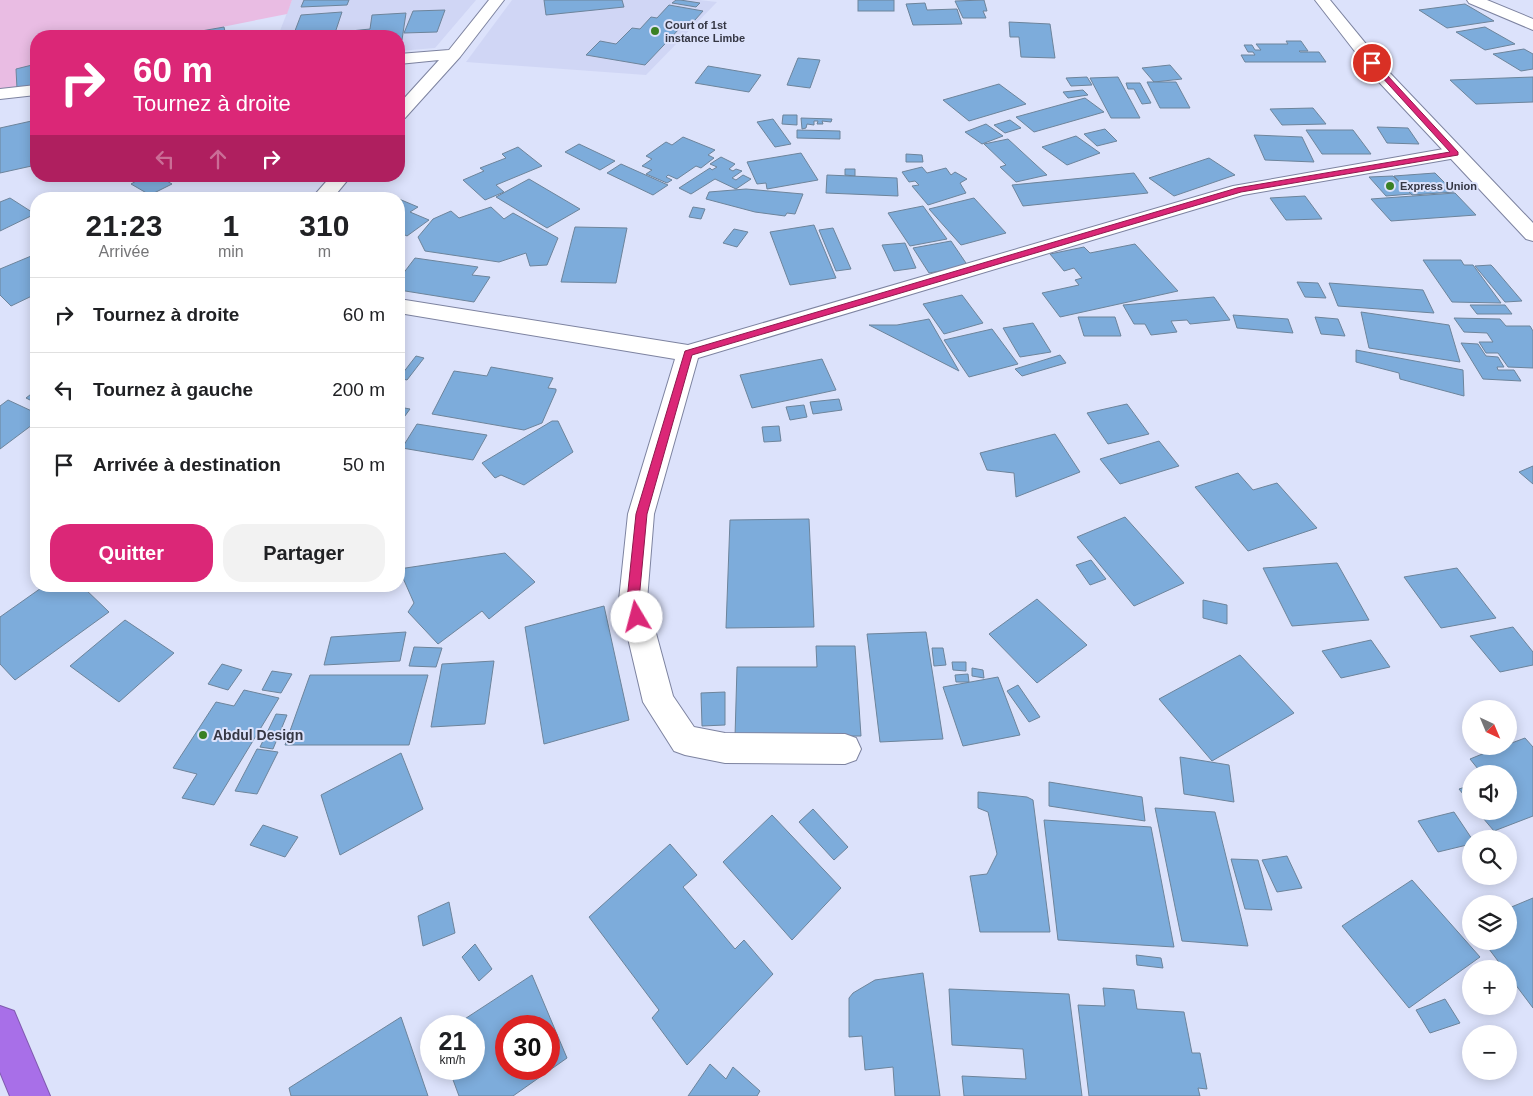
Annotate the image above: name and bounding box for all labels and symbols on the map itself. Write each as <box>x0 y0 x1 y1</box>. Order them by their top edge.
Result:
place label: Court of 1st instance Limbe <box>665 19 745 44</box>
marker: Court of 1st instance Limbe <box>649 25 661 37</box>
pin <box>1351 42 1393 84</box>
marker: Express Union <box>1384 180 1396 192</box>
place label: Express Union <box>1400 180 1477 192</box>
position arrow <box>610 590 662 642</box>
north arrow <box>1462 700 1518 755</box>
place label: Abdul Design <box>213 727 303 743</box>
marker: Abdul Design <box>197 729 209 741</box>
speed limit sign: 30 <box>495 1015 560 1080</box>

